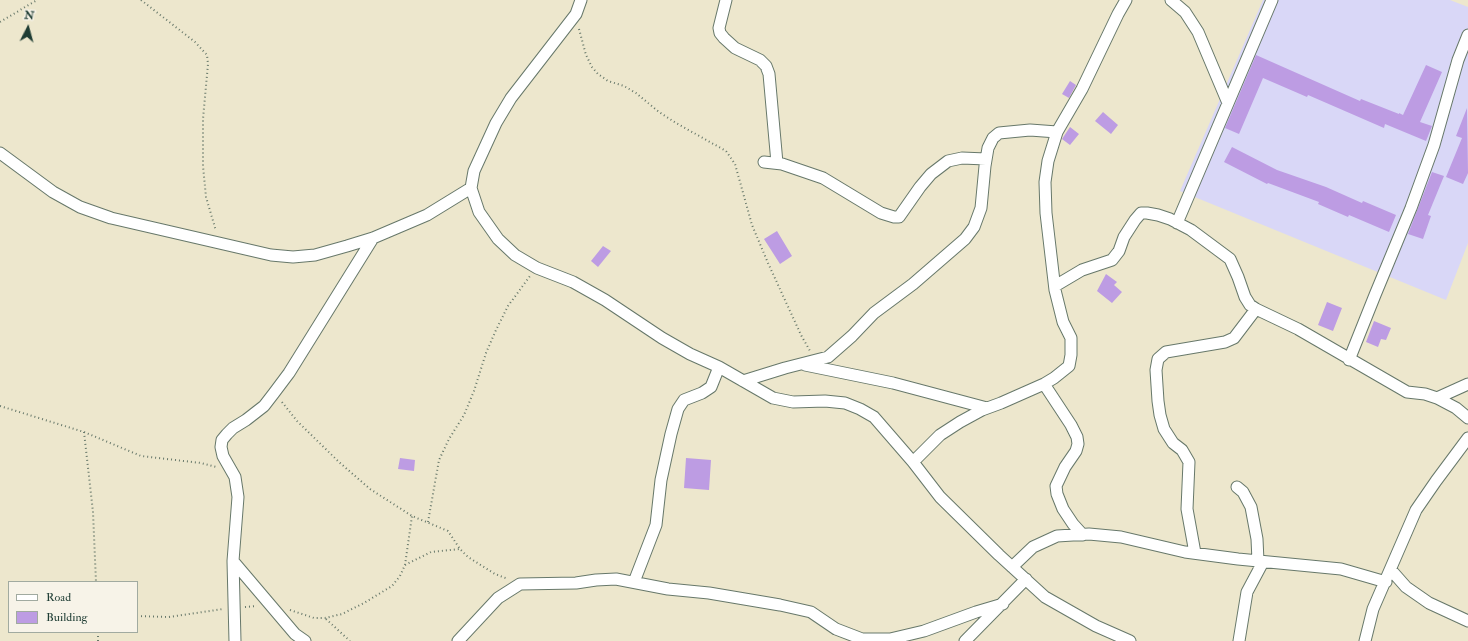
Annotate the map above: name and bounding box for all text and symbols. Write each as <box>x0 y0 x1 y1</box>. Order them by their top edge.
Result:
north arrow <box>8 8 48 48</box>
text: N <box>24 9 35 23</box>
legend <box>8 581 138 633</box>
text: Road <box>46 590 71 605</box>
text: Building <box>46 610 87 625</box>

